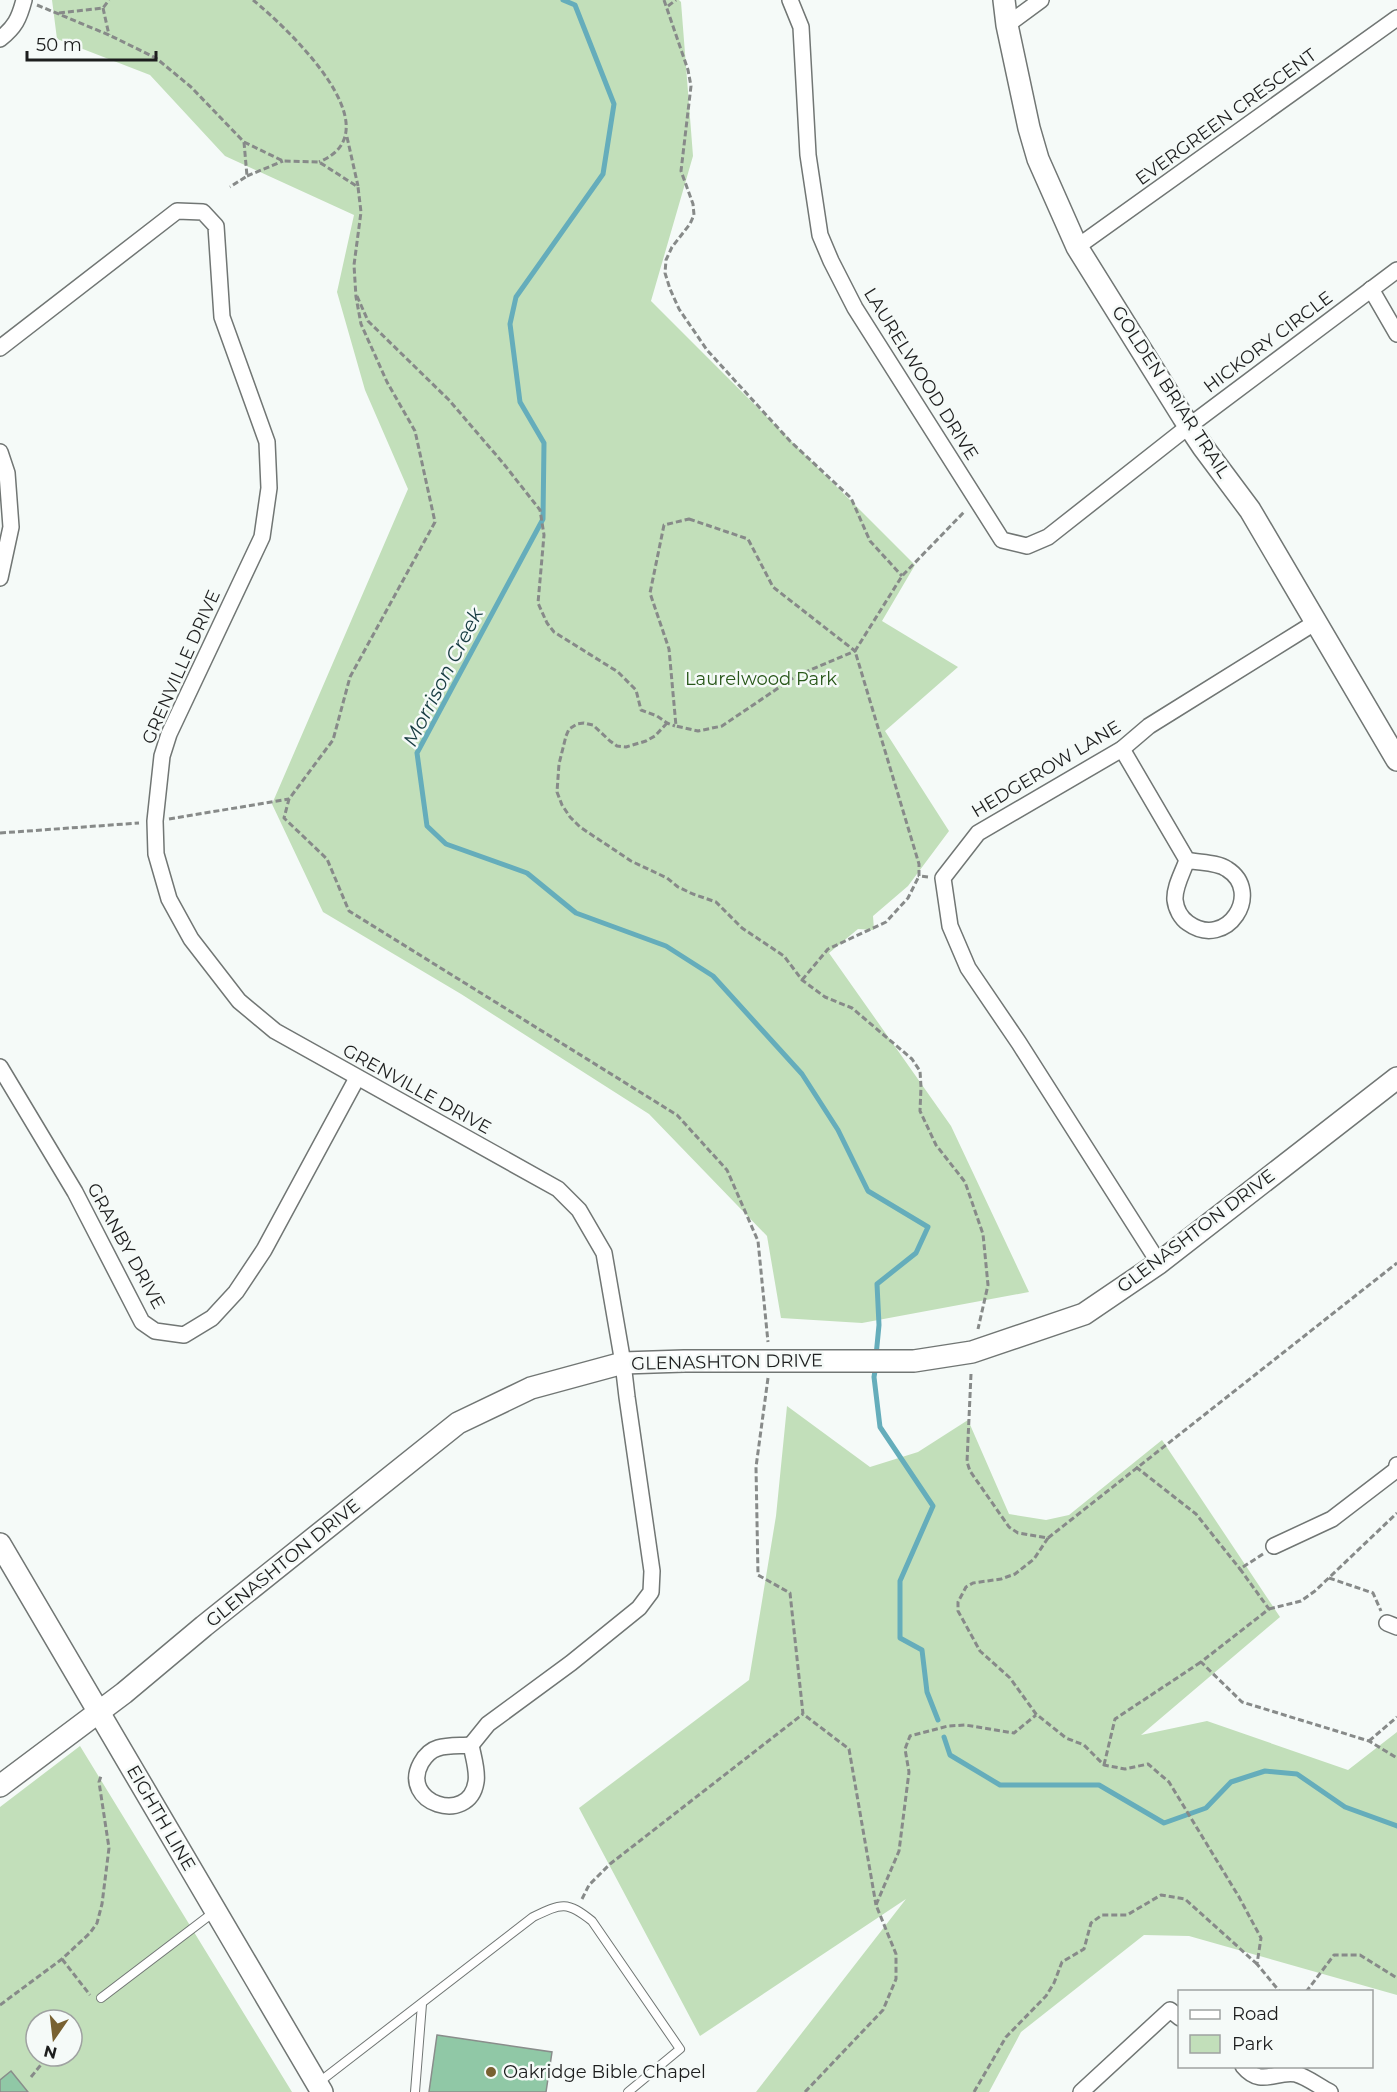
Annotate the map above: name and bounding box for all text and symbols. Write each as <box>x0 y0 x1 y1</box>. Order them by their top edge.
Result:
scale bar <box>27 24 156 62</box>
text: 50 m <box>36 34 82 56</box>
street label: EVERGREEN CRESCENT <box>1131 44 1321 190</box>
street label: LAURELWOOD DRIVE <box>859 284 983 464</box>
street label: HICKORY CIRCLE <box>1199 286 1337 398</box>
street label: GOLDEN BRIAR TRAIL <box>1107 302 1235 483</box>
street label: GRENVILLE DRIVE <box>137 587 225 747</box>
water label: Morrison Creek <box>398 603 489 750</box>
park label: Laurelwood Park <box>685 668 837 690</box>
street label: HEDGEROW LANE <box>967 716 1125 822</box>
street label: GRENVILLE DRIVE <box>339 1039 495 1139</box>
street label: GLENASHTON DRIVE <box>1113 1165 1279 1297</box>
street label: GRANBY DRIVE <box>82 1179 170 1313</box>
street label: GLENASHTON DRIVE <box>631 1349 823 1375</box>
street label: GLENASHTON DRIVE <box>202 1494 364 1632</box>
street label: EIGHTH LINE <box>122 1761 200 1875</box>
legend <box>1178 1990 1373 2068</box>
text: Road <box>1232 2003 1279 2025</box>
north arrow <box>24 2008 84 2068</box>
text: Park <box>1232 2033 1273 2055</box>
text: N <box>42 2041 59 2063</box>
place label: Oakridge Bible Chapel <box>503 2061 706 2083</box>
marker: Oakridge Bible Chapel <box>484 2065 498 2079</box>

